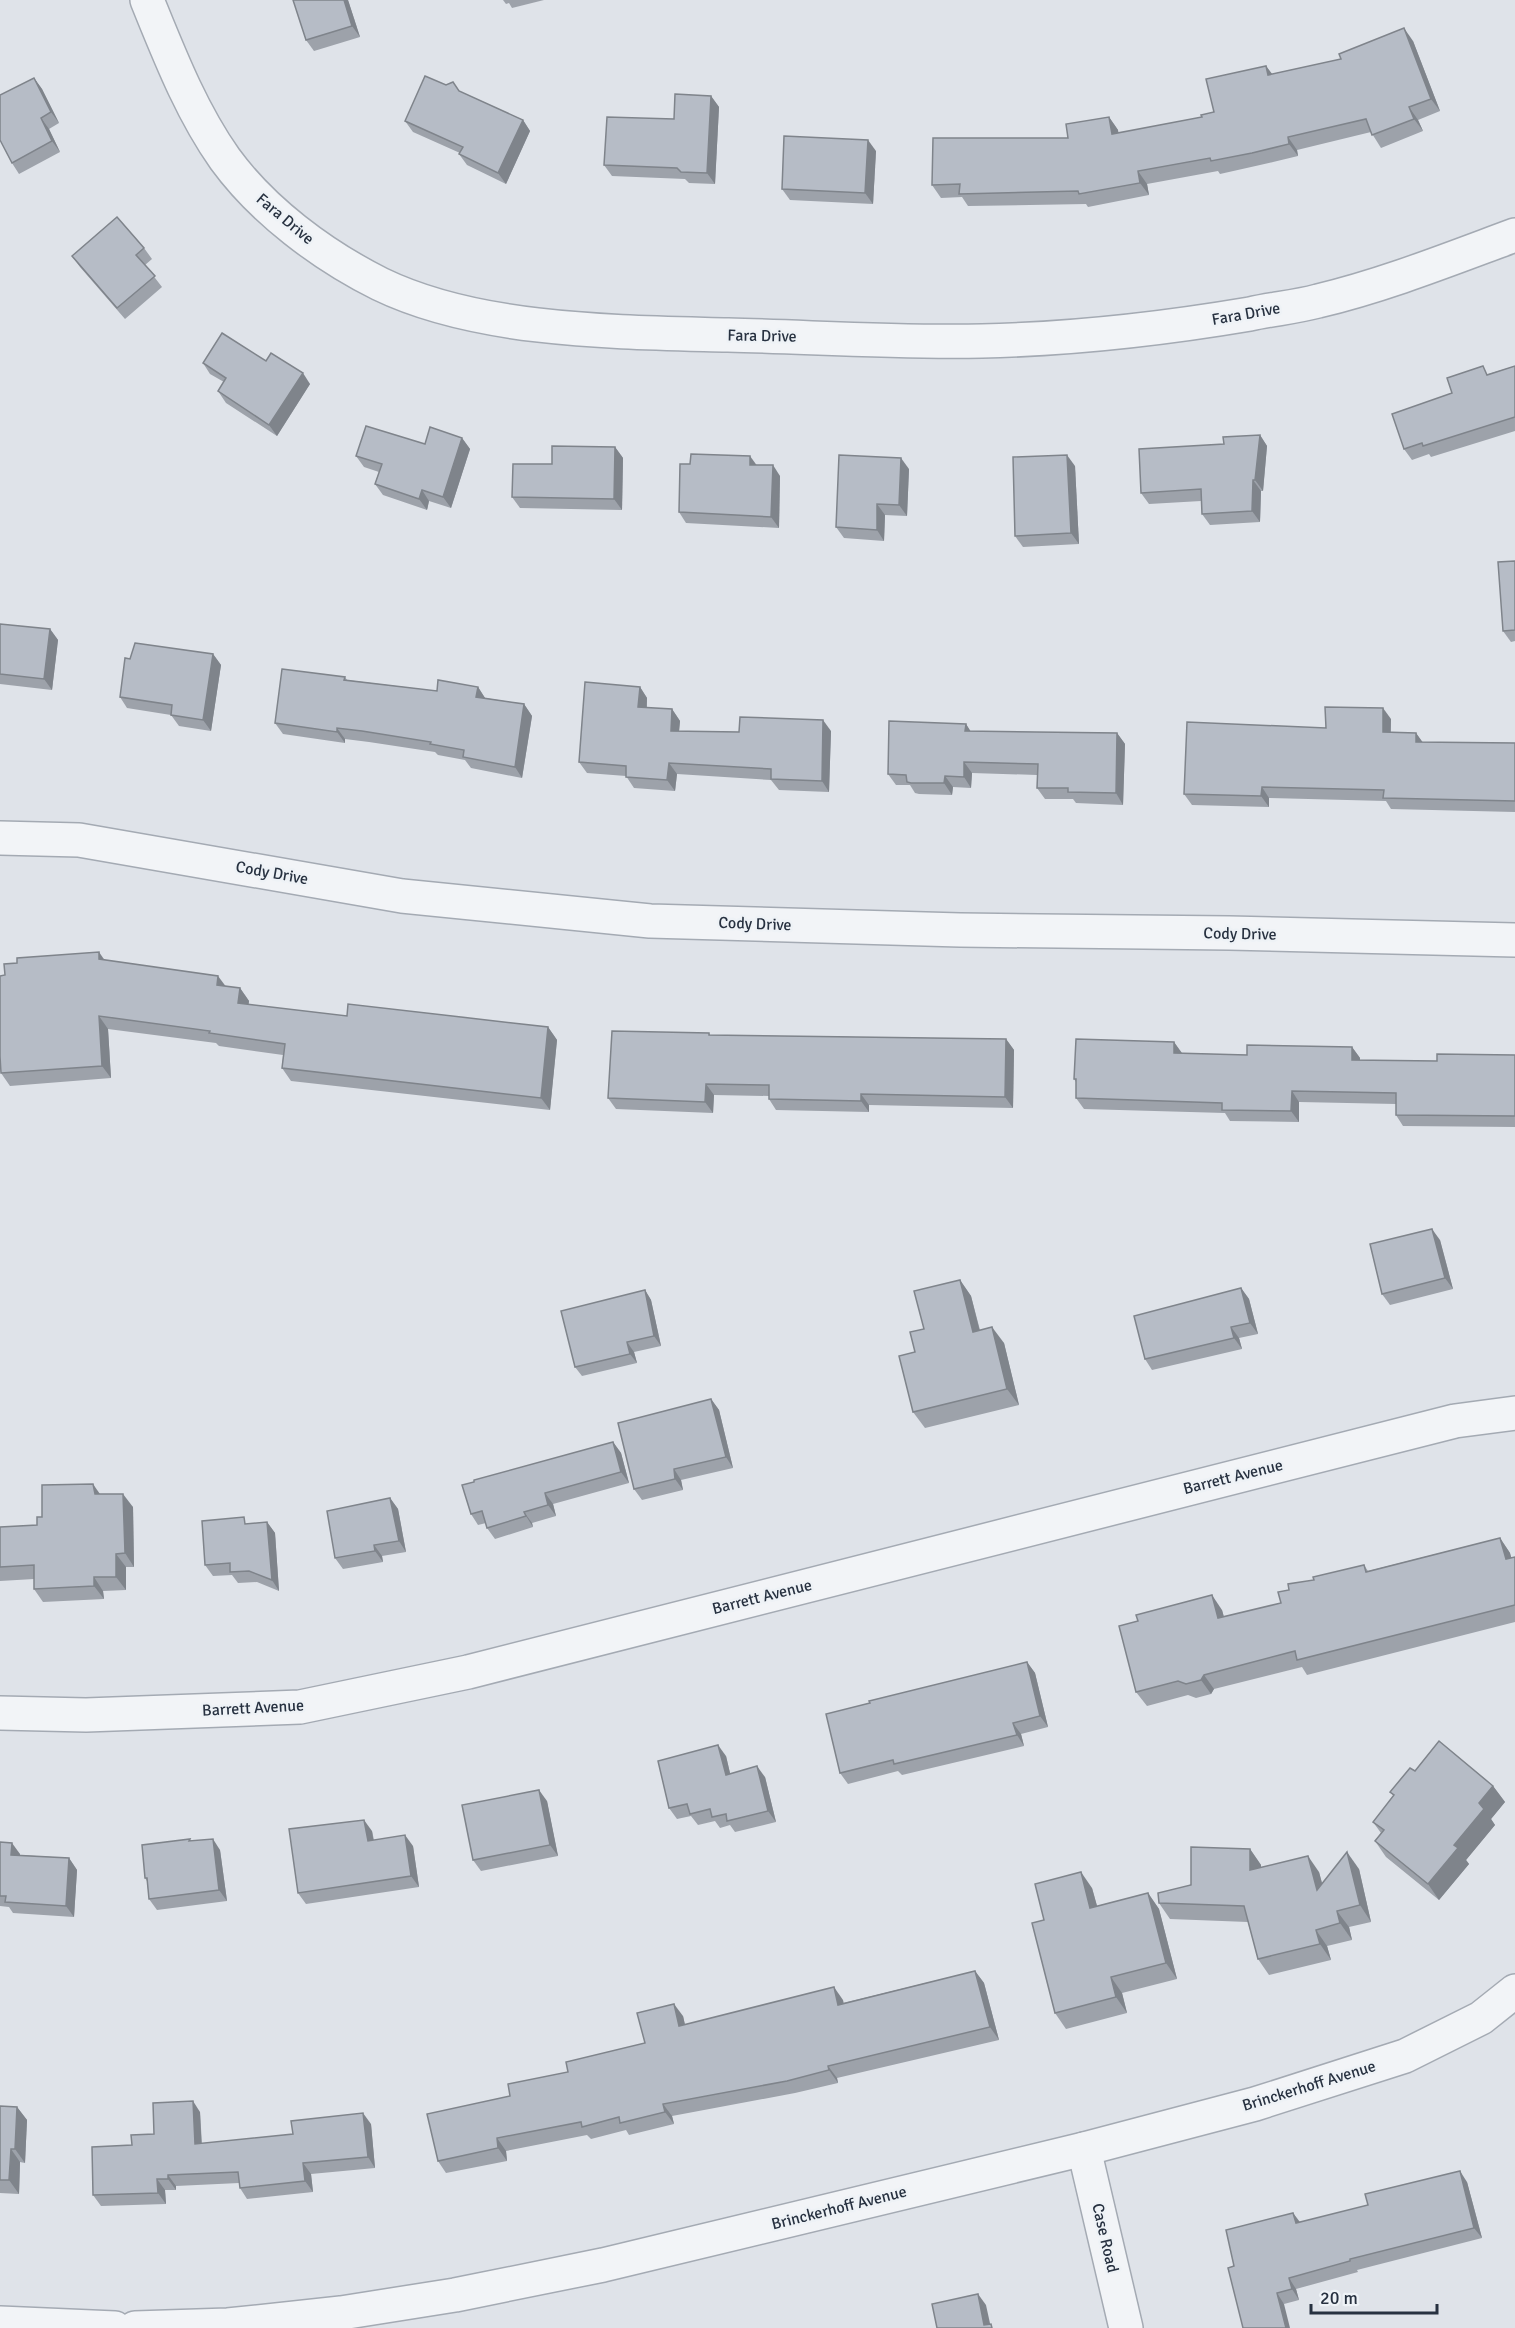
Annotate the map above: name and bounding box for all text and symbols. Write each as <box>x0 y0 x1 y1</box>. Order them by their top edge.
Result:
street label: Fara Drive <box>252 189 318 249</box>
street label: Fara Drive <box>1210 298 1282 330</box>
street label: Fara Drive <box>727 325 797 347</box>
street label: Cody Drive <box>234 857 310 889</box>
street label: Cody Drive <box>718 913 792 935</box>
street label: Cody Drive <box>1203 923 1277 945</box>
street label: Barrett Avenue <box>1181 1455 1285 1499</box>
street label: Barrett Avenue <box>710 1575 814 1619</box>
street label: Barrett Avenue <box>202 1695 304 1721</box>
street label: Brinckerhoff Avenue <box>1240 2056 1378 2116</box>
street label: Brinckerhoff Avenue <box>769 2182 909 2234</box>
street label: Case Road <box>1087 2201 1123 2275</box>
scale bar <box>1311 2277 1437 2315</box>
text: 20 m <box>1320 2287 1358 2309</box>

